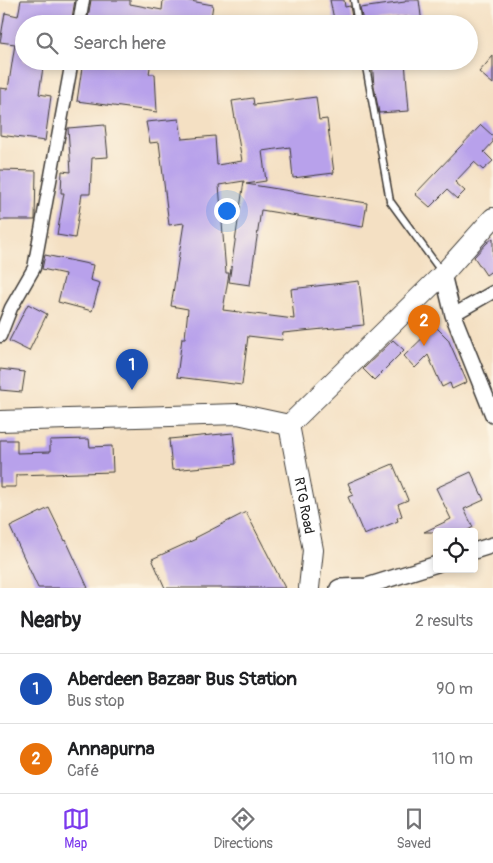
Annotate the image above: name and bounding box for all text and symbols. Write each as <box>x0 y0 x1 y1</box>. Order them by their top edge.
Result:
search box <box>15 15 478 70</box>
icon: search <box>33 29 61 57</box>
text: Search here <box>73 31 166 55</box>
your location <box>214 198 240 224</box>
pin: 2 <box>408 305 440 346</box>
pin: 1 <box>116 349 148 390</box>
street label: RTG Road <box>291 476 318 535</box>
map controls <box>433 528 478 573</box>
button: locate <box>433 528 478 573</box>
text: Nearby <box>20 607 81 634</box>
text: 2 results <box>415 611 473 631</box>
text: Aberdeen Bazaar Bus Station <box>67 667 297 691</box>
text: 1 <box>33 679 39 699</box>
text: 90 m <box>436 679 473 699</box>
text: Bus stop <box>67 691 125 711</box>
text: Annapurna <box>67 737 155 761</box>
text: 2 <box>32 749 40 769</box>
text: 110 m <box>432 749 473 769</box>
text: Café <box>67 761 99 781</box>
tab: Map <box>62 805 90 852</box>
tab: Directions <box>213 805 273 852</box>
tab: Saved <box>396 805 431 852</box>

